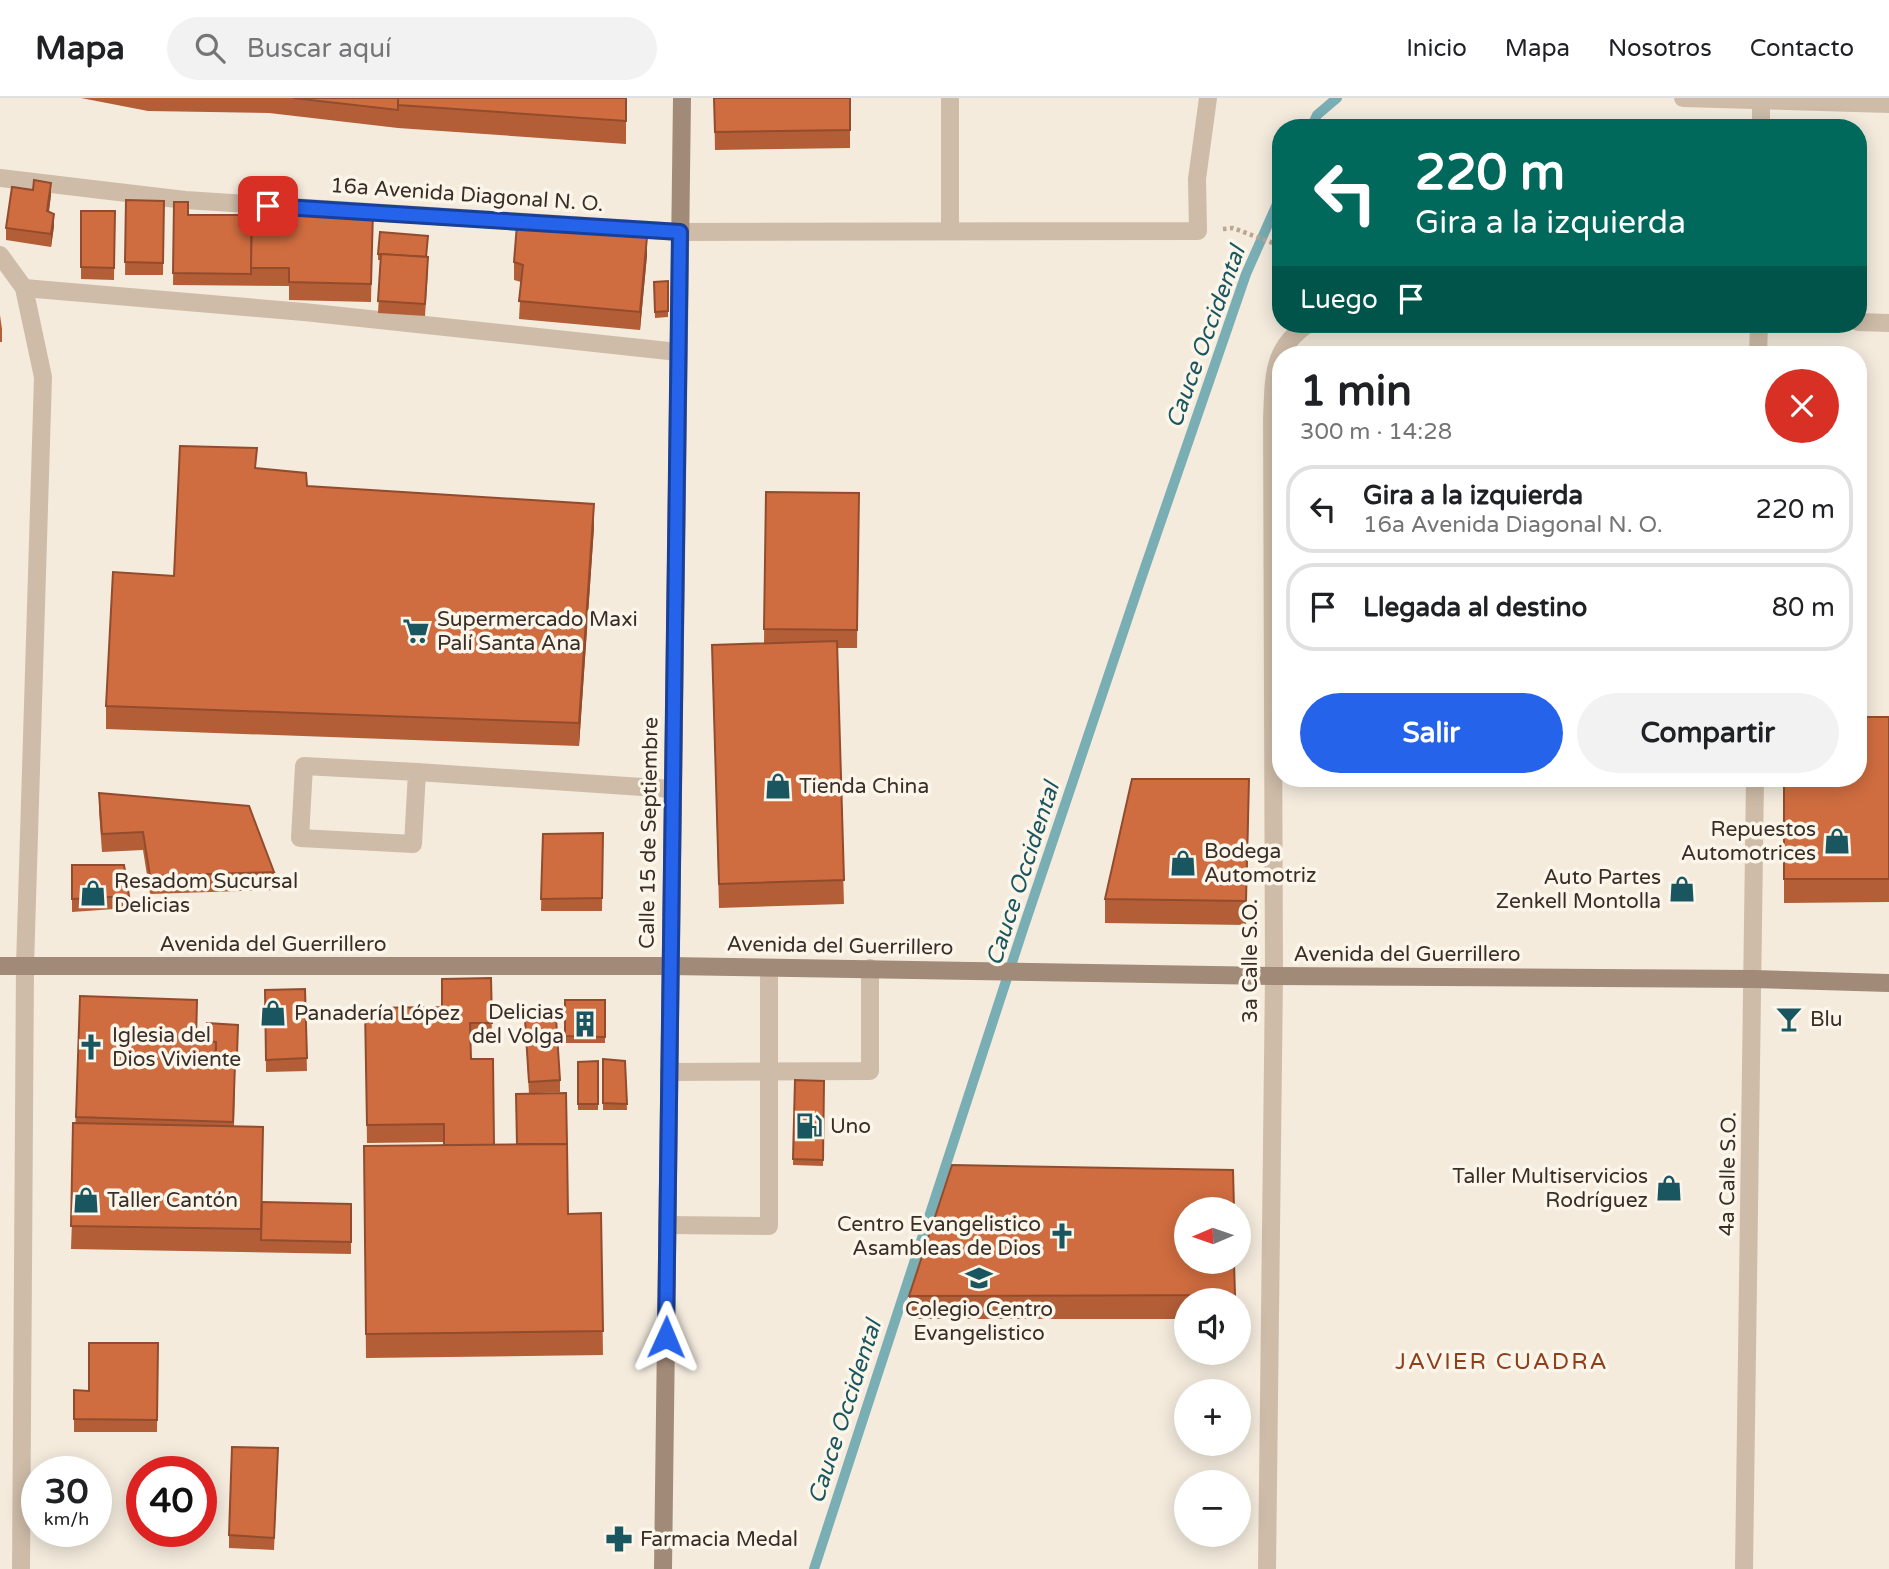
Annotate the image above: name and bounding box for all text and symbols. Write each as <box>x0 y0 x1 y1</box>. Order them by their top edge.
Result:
search box <box>167 17 657 80</box>
text: Mapa <box>35 29 125 68</box>
icon: search <box>191 29 229 67</box>
text: Buscar aquí <box>247 33 391 64</box>
text: Inicio <box>1406 34 1467 63</box>
text: Mapa <box>1505 34 1570 63</box>
text: Nosotros <box>1608 34 1712 63</box>
text: Contacto <box>1750 34 1854 63</box>
text: 220 m <box>1415 144 1565 203</box>
icon: left <box>1300 147 1391 238</box>
street label: 16a Avenida Diagonal N. O. <box>330 173 604 217</box>
pin <box>238 176 298 236</box>
icon: arrive <box>249 187 287 225</box>
text: Gira a la izquierda <box>1415 204 1686 242</box>
water label: Cauce Occidental <box>1160 240 1253 432</box>
icon: arrive <box>1392 280 1430 318</box>
text: Luego <box>1300 284 1378 315</box>
text: 1 min <box>1300 366 1412 417</box>
button: close <box>1765 369 1839 443</box>
text: 300 m · 14:28 <box>1300 418 1452 446</box>
text: Gira a la izquierda <box>1363 480 1583 511</box>
icon: left <box>1304 490 1342 528</box>
text: 220 m <box>1755 494 1835 525</box>
text: 16a Avenida Diagonal N. O. <box>1363 511 1663 539</box>
icon: arrive <box>1304 588 1342 626</box>
text: Llegada al destino <box>1363 592 1587 623</box>
text: 80 m <box>1772 592 1835 623</box>
place label: Supermercado Maxi Palí Santa Ana <box>437 607 638 656</box>
supermarket icon: Supermercado Maxi Palí Santa Ana <box>401 616 431 646</box>
button: Salir <box>1300 693 1563 773</box>
button: Compartir <box>1577 693 1839 773</box>
street label: Calle 15 de Septiembre <box>634 717 664 949</box>
shop icon: Tienda China <box>763 771 793 801</box>
place label: Tienda China <box>799 774 929 799</box>
water label: Cauce Occidental <box>980 777 1067 969</box>
place label: Repuestos Automotrices <box>1681 817 1816 866</box>
shop icon: Repuestos Automotrices <box>1822 826 1852 856</box>
place label: Bodega Automotriz <box>1204 839 1317 888</box>
shop icon: Bodega Automotriz <box>1168 848 1198 878</box>
place label: Auto Partes Zenkell Montolla <box>1496 865 1661 914</box>
place label: Resadom Sucursal Delicias <box>114 869 298 918</box>
shop icon: Auto Partes Zenkell Montolla <box>1667 874 1697 904</box>
shop icon: Resadom Sucursal Delicias <box>78 878 108 908</box>
street label: 3a Calle S.O. <box>1238 899 1263 1023</box>
street label: Avenida del Guerrillero <box>160 932 386 957</box>
street label: Avenida del Guerrillero <box>726 932 954 960</box>
street label: Avenida del Guerrillero <box>1294 942 1520 967</box>
shop icon: Panadería López <box>258 998 288 1028</box>
place label: Delicias del Volga <box>472 1000 564 1049</box>
place label: Panadería López <box>294 1001 460 1026</box>
bar icon: Blu <box>1774 1004 1804 1034</box>
place label: Blu <box>1810 1007 1842 1032</box>
building icon: Delicias del Volga <box>570 1009 600 1039</box>
place label: Iglesia del Dios Viviente <box>112 1023 241 1072</box>
church icon: Iglesia del Dios Viviente <box>76 1032 106 1062</box>
fuel station icon: Uno <box>794 1111 824 1141</box>
street label: 4a Calle S.O. <box>1714 1112 1742 1236</box>
place label: Uno <box>830 1114 871 1139</box>
place label: Taller Multiservicios Rodríguez <box>1452 1164 1648 1213</box>
shop icon: Taller Multiservicios Rodríguez <box>1654 1173 1684 1203</box>
shop icon: Taller Cantón <box>71 1185 101 1215</box>
place label: Taller Cantón <box>107 1188 238 1213</box>
north arrow <box>1174 1197 1251 1274</box>
map controls <box>1174 1197 1251 1547</box>
place label: Centro Evangelistico Asambleas de Dios <box>837 1212 1041 1261</box>
church icon: Centro Evangelistico Asambleas de Dios <box>1047 1221 1077 1251</box>
school or university icon: Colegio Centro Evangelistico <box>964 1263 994 1293</box>
button: sound <box>1174 1288 1251 1365</box>
place label: Colegio Centro Evangelistico <box>905 1297 1053 1346</box>
position arrow <box>629 1300 703 1374</box>
water label: Cauce Occidental <box>802 1315 889 1507</box>
district label: JAVIER CUADRA <box>1395 1348 1609 1376</box>
button: + <box>1174 1379 1251 1456</box>
speed limit sign: 40 <box>126 1456 217 1547</box>
button: − <box>1174 1470 1251 1547</box>
text: 30 <box>45 1471 88 1513</box>
text: km/h <box>44 1508 89 1530</box>
pharmacy icon: Farmacia Medal <box>604 1524 634 1554</box>
place label: Farmacia Medal <box>640 1527 798 1552</box>

